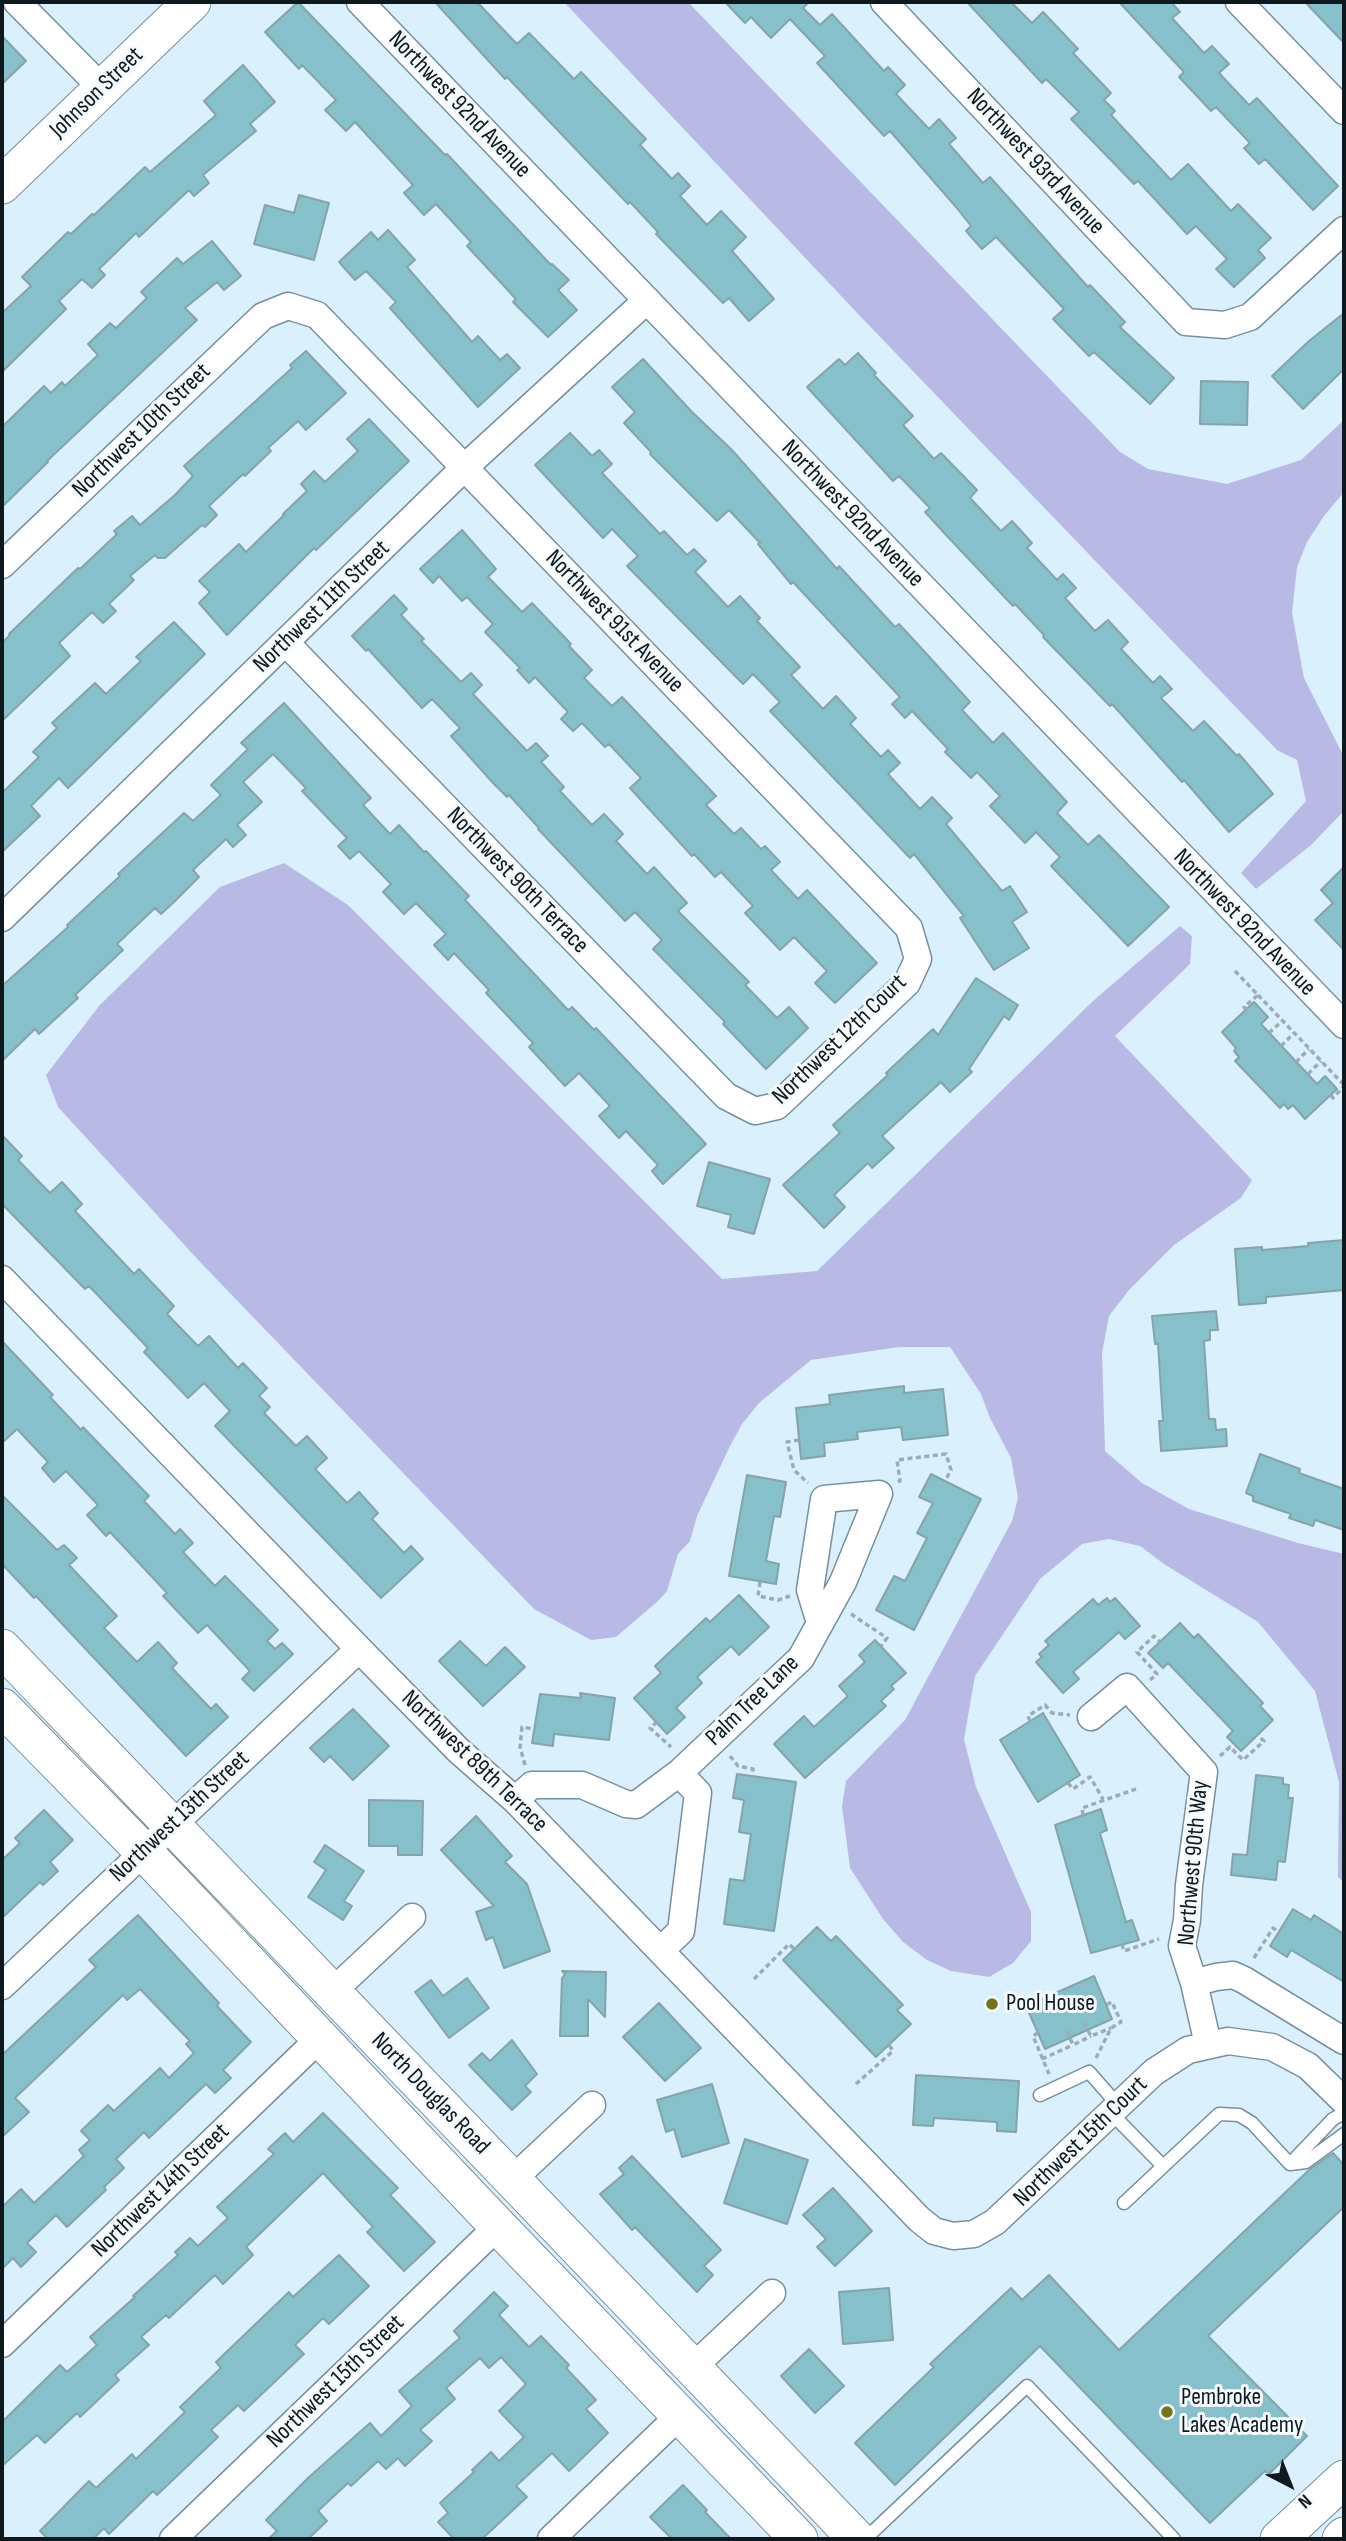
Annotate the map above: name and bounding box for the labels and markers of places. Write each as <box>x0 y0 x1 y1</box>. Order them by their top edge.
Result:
place label: Pool House <box>1006 1990 1095 2018</box>
marker: Pool House <box>984 1996 1000 2012</box>
place label: Pembroke Lakes Academy <box>1181 2384 1303 2440</box>
marker: Pembroke Lakes Academy <box>1159 2404 1175 2420</box>

